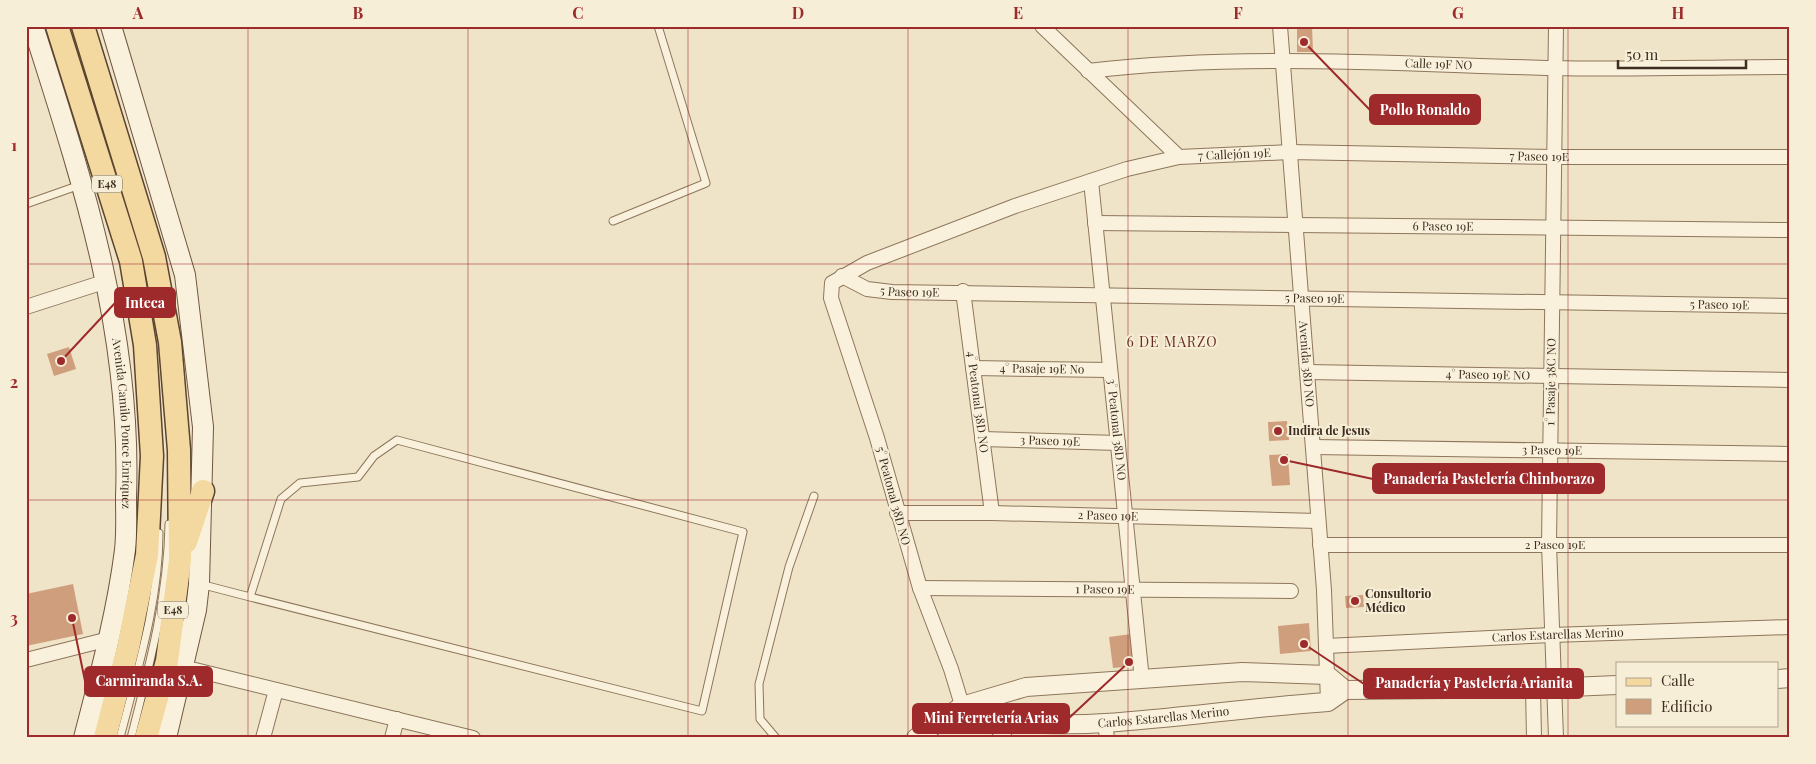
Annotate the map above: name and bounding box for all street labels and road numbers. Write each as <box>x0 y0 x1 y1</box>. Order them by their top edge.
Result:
street label: Calle 19F NO <box>1405 54 1473 73</box>
street label: 7 Callejón 19E <box>1198 144 1271 163</box>
street label: 7 Paseo 19E <box>1509 147 1569 164</box>
road number: E48 <box>92 175 122 192</box>
street label: 6 Paseo 19E <box>1412 217 1474 234</box>
street label: 5 Paseo 19E <box>879 282 940 300</box>
street label: 5 Paseo 19E <box>1285 289 1345 306</box>
street label: 5 Paseo 19E <box>1690 295 1749 312</box>
street label: Avenida 38D NO <box>1296 319 1319 408</box>
street label: Avenida Camilo Ponce Enríquez <box>109 336 136 509</box>
street label: 1° Pasaje 38C NO <box>1541 338 1559 426</box>
street label: 4° Peatonal 38D NO <box>964 350 993 454</box>
street label: 4° Pasaje 19E No <box>999 359 1085 377</box>
street label: 4° Paseo 19E NO <box>1445 365 1531 383</box>
street label: 3° Peatonal 38D NO <box>1104 378 1131 481</box>
street label: 3 Paseo 19E <box>1020 431 1080 449</box>
street label: 3 Paseo 19E <box>1522 441 1582 458</box>
street label: 5° Peatonal 38D NO <box>873 445 915 547</box>
street label: 2 Paseo 19E <box>1078 506 1138 524</box>
street label: 2 Paseo 19E <box>1525 536 1585 552</box>
street label: 1 Paseo 19E <box>1075 580 1135 597</box>
road number: E48 <box>158 602 188 618</box>
street label: Carlos Estarellas Merino <box>1491 624 1624 645</box>
street label: Carlos Estarellas Merino <box>1097 702 1230 730</box>

